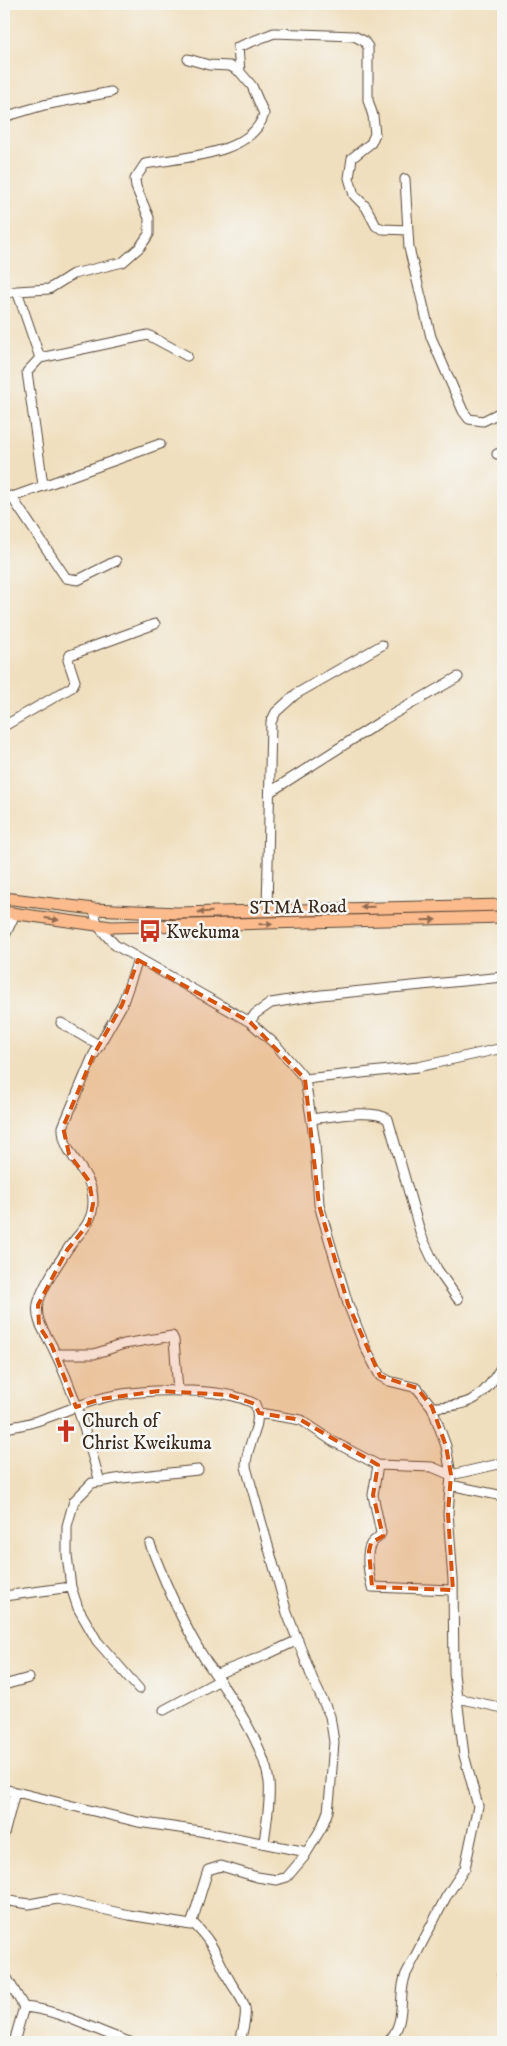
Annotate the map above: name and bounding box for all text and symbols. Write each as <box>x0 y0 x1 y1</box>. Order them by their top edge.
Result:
street label: STMA Road <box>249 895 347 920</box>
one-way arrow <box>359 903 375 911</box>
one-way arrow <box>196 909 212 917</box>
one-way arrow <box>421 915 437 923</box>
one-way arrow <box>44 916 60 924</box>
bus stop icon: Kwekuma <box>137 918 163 944</box>
one-way arrow <box>259 920 275 928</box>
place label: Kwekuma <box>166 921 240 944</box>
place label: Church of Christ Kweikuma <box>82 1410 212 1455</box>
church icon: Church of Christ Kweikuma <box>53 1418 79 1444</box>

